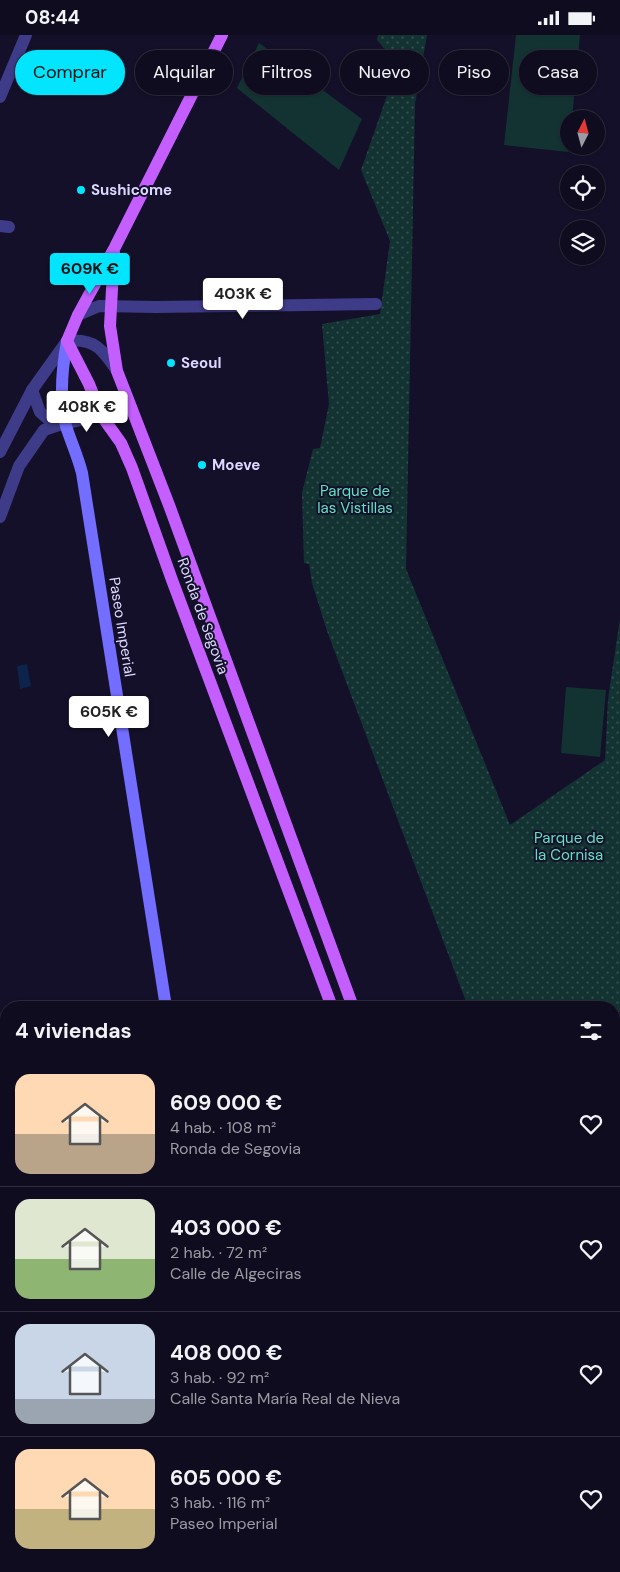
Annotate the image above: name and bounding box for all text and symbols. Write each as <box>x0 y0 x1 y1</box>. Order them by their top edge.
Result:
text: 08:44 <box>25 5 80 30</box>
chip: Comprar <box>15 50 125 95</box>
chip: Alquilar <box>135 50 233 95</box>
chip: Filtros <box>243 50 330 95</box>
chip: Nuevo <box>340 50 429 95</box>
chip: Piso <box>439 50 509 95</box>
chip: Casa <box>519 50 597 95</box>
north arrow <box>560 110 605 155</box>
map controls <box>560 110 605 265</box>
button: locate <box>560 165 605 210</box>
place label: Sushicome <box>91 180 172 200</box>
marker: Sushicome <box>75 184 87 196</box>
button: layers <box>560 220 605 265</box>
pin: 609K € <box>49 253 131 295</box>
text: 609K € <box>61 258 119 279</box>
pin: 403K € <box>202 277 284 320</box>
text: 403K € <box>214 283 272 304</box>
place label: Seoul <box>181 353 222 373</box>
marker: Seoul <box>165 357 177 369</box>
pin: 408K € <box>46 391 128 433</box>
text: 408K € <box>58 396 116 417</box>
place label: Moeve <box>212 455 260 475</box>
marker: Moeve <box>196 459 208 471</box>
park label: Parque de las Vistillas <box>317 481 393 518</box>
street label: Ronda de Segovia <box>173 555 233 677</box>
street label: Paseo Imperial <box>104 576 140 678</box>
pin: 605K € <box>68 695 150 738</box>
text: 605K € <box>80 701 138 722</box>
park label: Parque de la Cornisa <box>534 828 604 865</box>
text: 4 viviendas <box>15 1017 132 1045</box>
icon: filters <box>577 1017 605 1045</box>
text: 609 000 € <box>170 1089 282 1117</box>
icon: home <box>55 1094 115 1154</box>
icon: heart <box>577 1110 605 1138</box>
text: 4 hab. · 108 m² <box>170 1117 276 1138</box>
text: Ronda de Segovia <box>170 1138 301 1159</box>
text: 403 000 € <box>170 1214 282 1242</box>
icon: home <box>55 1219 115 1279</box>
icon: heart <box>577 1235 605 1263</box>
text: 2 hab. · 72 m² <box>170 1242 267 1263</box>
text: Calle de Algeciras <box>170 1263 302 1284</box>
text: 408 000 € <box>170 1339 283 1367</box>
icon: home <box>55 1344 115 1404</box>
icon: heart <box>577 1360 605 1388</box>
text: 3 hab. · 92 m² <box>170 1367 269 1388</box>
text: Calle Santa María Real de Nieva <box>170 1388 400 1409</box>
text: 605 000 € <box>170 1464 282 1492</box>
icon: home <box>55 1469 115 1529</box>
icon: heart <box>577 1485 605 1513</box>
text: 3 hab. · 116 m² <box>170 1492 270 1513</box>
text: Paseo Imperial <box>170 1513 278 1534</box>

